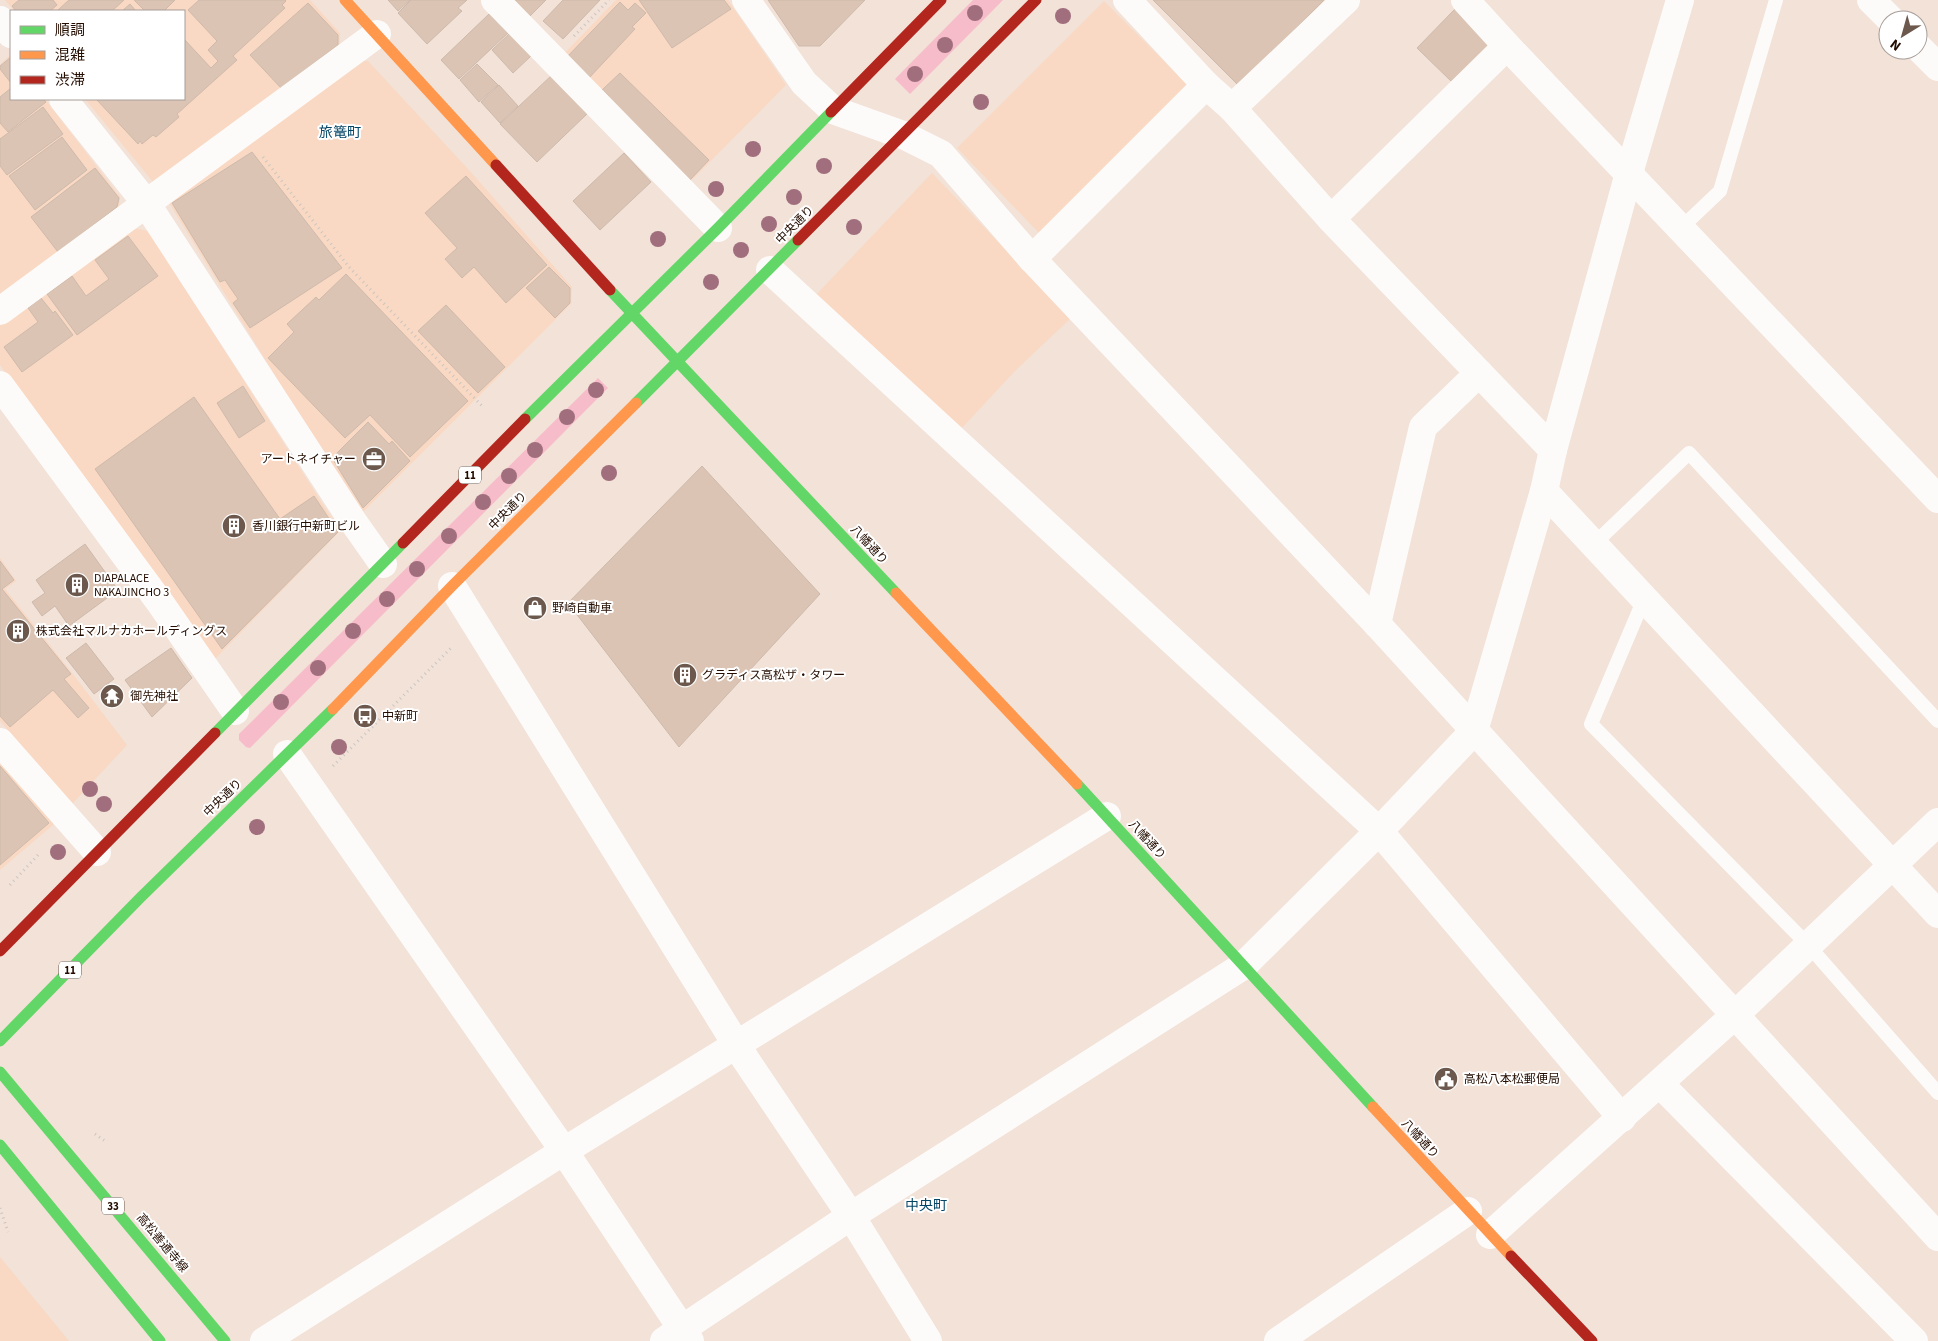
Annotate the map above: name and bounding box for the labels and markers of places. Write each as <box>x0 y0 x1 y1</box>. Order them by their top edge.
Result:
office icon: アートネイチャー <box>361 446 387 472</box>
place label: アートネイチャー <box>261 451 356 468</box>
building icon: 香川銀行中新町ビル <box>221 513 247 539</box>
place label: 香川銀行中新町ビル <box>252 518 360 535</box>
place label: DIAPALACE NAKAJINCHO 3 <box>94 570 169 601</box>
building icon: DIAPALACE NAKAJINCHO 3 <box>64 572 90 598</box>
shop icon: 野崎自動車 <box>522 595 548 621</box>
place label: 野崎自動車 <box>552 600 612 617</box>
building icon: 株式会社マルナカホールディングス <box>5 618 31 644</box>
place label: 株式会社マルナカホールディングス <box>36 623 227 640</box>
building icon: グラディス高松ザ・タワー <box>672 662 698 688</box>
place label: グラディス高松ザ・タワー <box>702 667 845 684</box>
temple icon: 御先神社 <box>99 683 125 709</box>
place label: 御先神社 <box>130 688 178 705</box>
bus stop icon: 中新町 <box>352 703 378 729</box>
place label: 中新町 <box>382 708 418 725</box>
public building icon: 高松八本松郵便局 <box>1433 1066 1459 1092</box>
place label: 高松八本松郵便局 <box>1464 1071 1560 1088</box>

